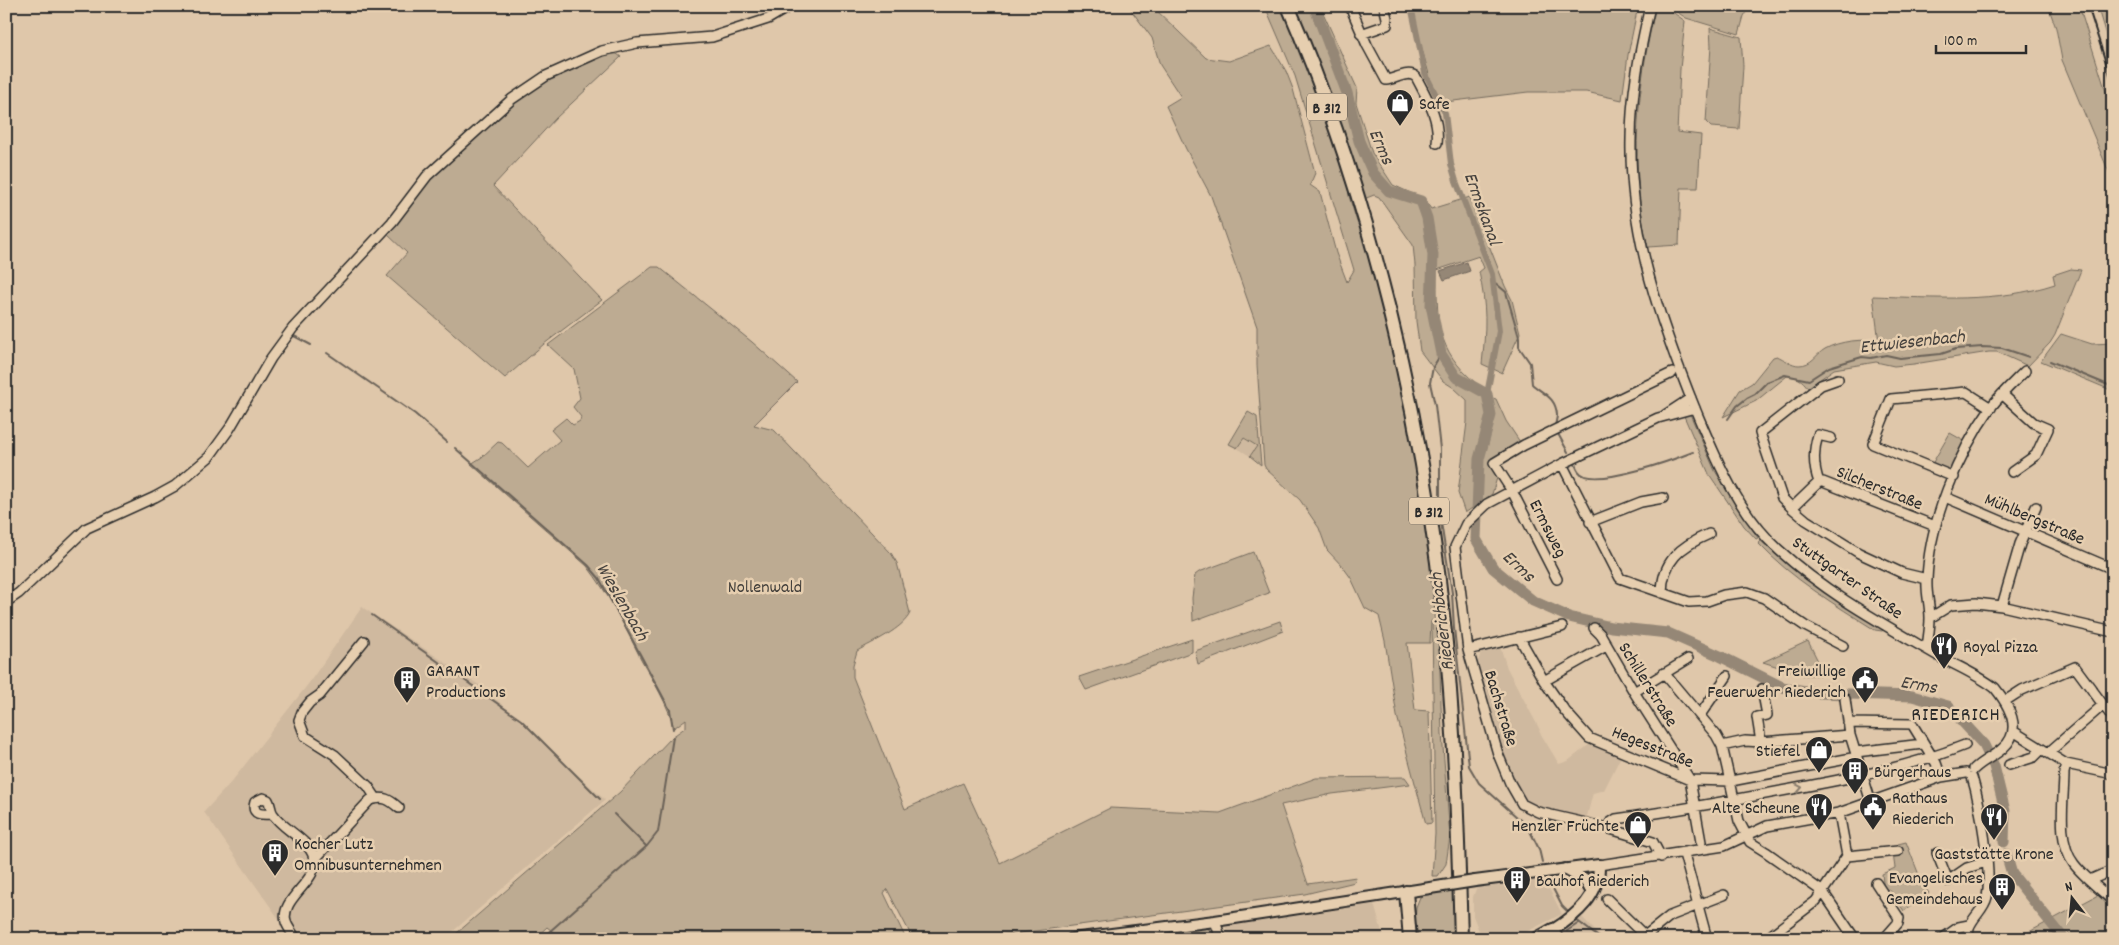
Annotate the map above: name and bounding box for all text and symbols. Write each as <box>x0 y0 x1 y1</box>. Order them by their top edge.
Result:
scale bar <box>1936 22 2026 54</box>
text: 100 m <box>1944 31 1977 53</box>
shop icon: Safe <box>1385 88 1415 127</box>
place label: Safe <box>1419 93 1450 118</box>
road number: B 312 <box>1307 94 1347 120</box>
water label: Erms <box>1360 125 1400 171</box>
water label: Ermskanal <box>1455 169 1507 251</box>
water label: Ettwiesenbach <box>1859 324 1967 362</box>
street label: Silcherstraße <box>1832 461 1926 518</box>
street label: Mühlbergstraße <box>1980 488 2088 553</box>
street label: Ermsweg <box>1522 496 1572 563</box>
road number: B 312 <box>1409 498 1449 524</box>
street label: Stuttgarter Straße <box>1786 531 1907 627</box>
water label: Erms <box>1495 545 1541 591</box>
water label: Wieslenbach <box>588 559 655 648</box>
water label: Riederichbach <box>1424 570 1463 672</box>
park label: Nollenwald <box>728 576 802 601</box>
restaurant icon: Royal Pizza <box>1929 631 1959 670</box>
place label: Royal Pizza <box>1963 636 2038 661</box>
street label: Schillerstraße <box>1611 638 1683 733</box>
place label: GARANT Productions <box>426 660 506 706</box>
place label: Freiwillige Feuerwehr Riederich <box>1707 660 1846 706</box>
building icon: GARANT Productions <box>392 665 422 704</box>
public building icon: Freiwillige Feuerwehr Riederich <box>1850 665 1880 704</box>
street label: Bachstraße <box>1476 668 1523 750</box>
water label: Erms <box>1898 670 1940 703</box>
district label: RIEDERICH <box>1911 702 2001 730</box>
street label: Hegesstraße <box>1607 721 1697 776</box>
shop icon: Stiefel <box>1804 735 1834 774</box>
place label: Stiefel <box>1756 740 1801 765</box>
building icon: Bürgerhaus <box>1840 756 1870 795</box>
place label: Bürgerhaus <box>1874 761 1951 786</box>
one-way arrow <box>1795 783 1803 794</box>
place label: Rathaus Riederich <box>1892 787 1954 833</box>
restaurant icon: Alte Scheune <box>1804 792 1834 831</box>
public building icon: Rathaus Riederich <box>1858 792 1888 831</box>
place label: Alte Scheune <box>1712 797 1800 822</box>
restaurant icon: Gaststätte Krone <box>1979 802 2009 841</box>
shop icon: Henzler Früchte <box>1623 810 1653 849</box>
place label: Henzler Früchte <box>1511 815 1619 840</box>
place label: Kocher Lutz Omnibusunternehmen <box>294 833 442 879</box>
building icon: Kocher Lutz Omnibusunternehmen <box>260 838 290 877</box>
place label: Gaststätte Krone <box>1934 843 2054 868</box>
building icon: Bauhof Riederich <box>1502 865 1532 904</box>
place label: Evangelisches Gemeindehaus <box>1886 867 1983 913</box>
place label: Bauhof Riederich <box>1536 870 1649 895</box>
building icon: Evangelisches Gemeindehaus <box>1987 872 2017 911</box>
north arrow <box>2046 872 2096 922</box>
text: N <box>2063 877 2075 898</box>

